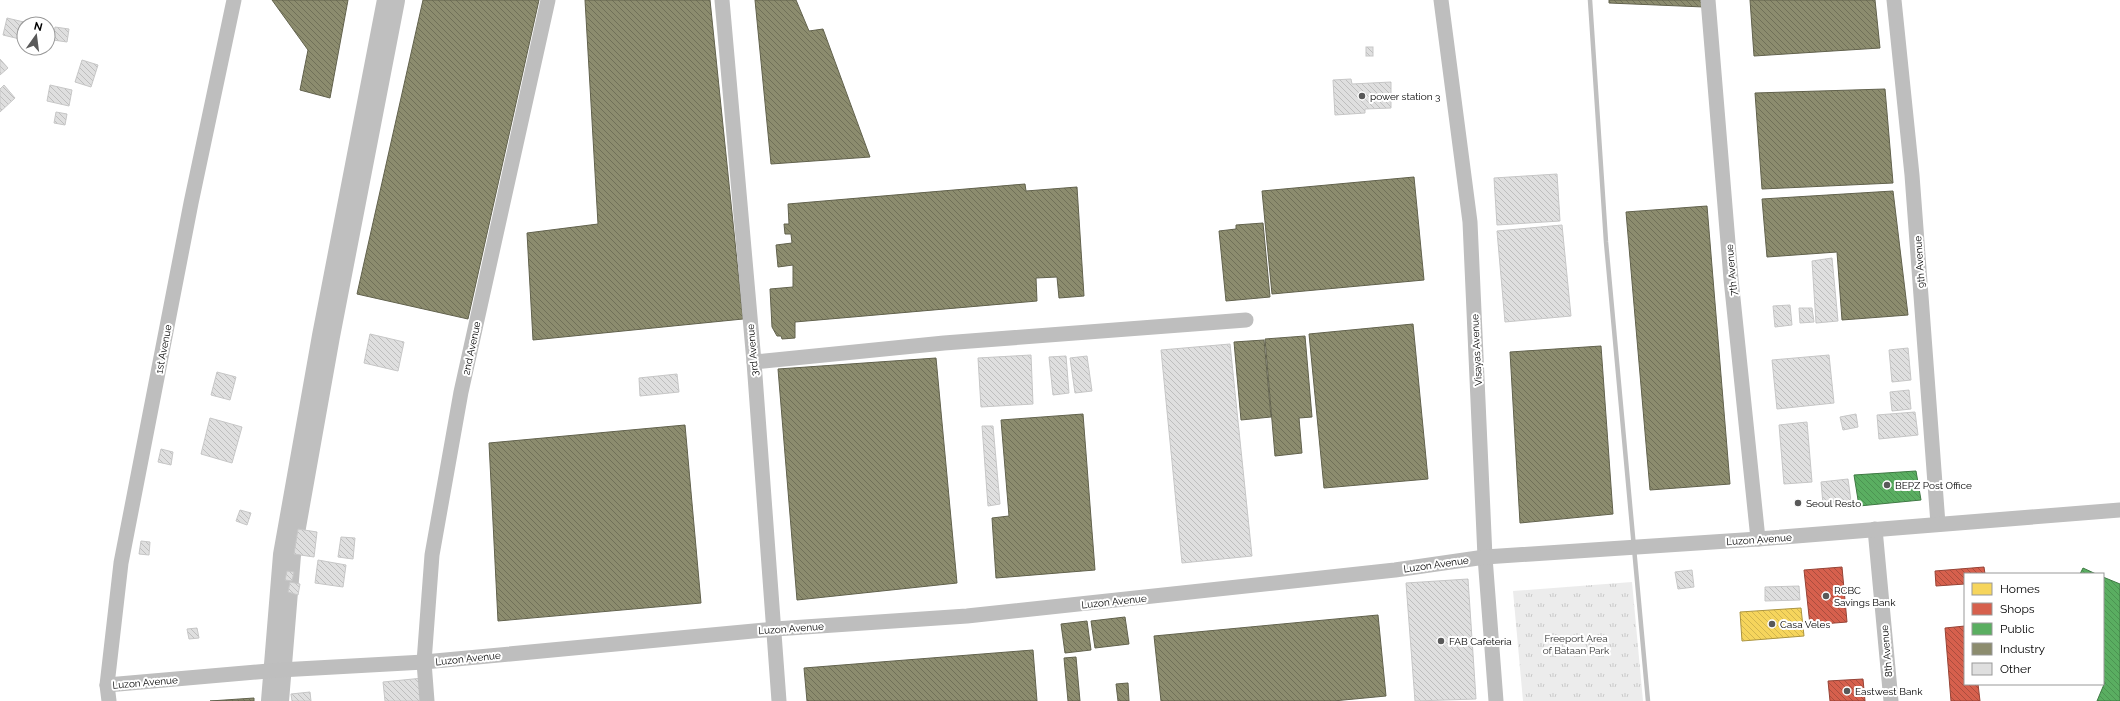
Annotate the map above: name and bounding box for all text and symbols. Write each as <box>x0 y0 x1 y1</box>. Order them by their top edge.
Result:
north arrow <box>16 16 56 56</box>
text: N <box>33 19 44 34</box>
marker: power station 3 <box>1357 91 1367 101</box>
place label: power station 3 <box>1370 91 1440 102</box>
street label: 9th Avenue <box>1912 235 1927 288</box>
street label: 7th Avenue <box>1724 244 1739 296</box>
street label: Visayas Avenue <box>1469 314 1484 386</box>
street label: 2nd Avenue <box>460 320 483 376</box>
street label: 1st Avenue <box>153 323 174 375</box>
street label: 3rd Avenue <box>745 323 760 376</box>
marker: BEPZ Post Office <box>1882 480 1892 490</box>
place label: BEPZ Post Office <box>1895 480 1972 491</box>
marker: Seoul Resto <box>1793 498 1803 508</box>
place label: Seoul Resto <box>1806 498 1861 509</box>
street label: Luzon Avenue <box>1726 532 1792 547</box>
street label: Luzon Avenue <box>1403 554 1469 575</box>
legend <box>1964 573 2104 685</box>
text: Homes <box>2000 582 2040 596</box>
place label: RCBC Savings Bank <box>1834 585 1896 608</box>
marker: RCBC Savings Bank <box>1821 591 1831 601</box>
street label: Luzon Avenue <box>1081 593 1147 610</box>
text: Shops <box>2000 602 2035 616</box>
marker: Casa Veles <box>1767 619 1777 629</box>
place label: Casa Veles <box>1780 619 1830 630</box>
street label: Luzon Avenue <box>758 621 824 636</box>
text: Public <box>2000 622 2035 636</box>
street label: 8th Avenue <box>1879 624 1894 678</box>
park label: Freeport Area of Bataan Park <box>1543 633 1610 656</box>
marker: FAB Cafeteria <box>1436 636 1446 646</box>
place label: FAB Cafeteria <box>1449 636 1512 647</box>
text: Industry <box>2000 642 2046 656</box>
street label: Luzon Avenue <box>435 650 501 667</box>
text: Other <box>2000 662 2032 676</box>
street label: Luzon Avenue <box>112 674 178 691</box>
marker: Eastwest Bank <box>1842 686 1852 696</box>
place label: Eastwest Bank <box>1855 686 1923 697</box>

